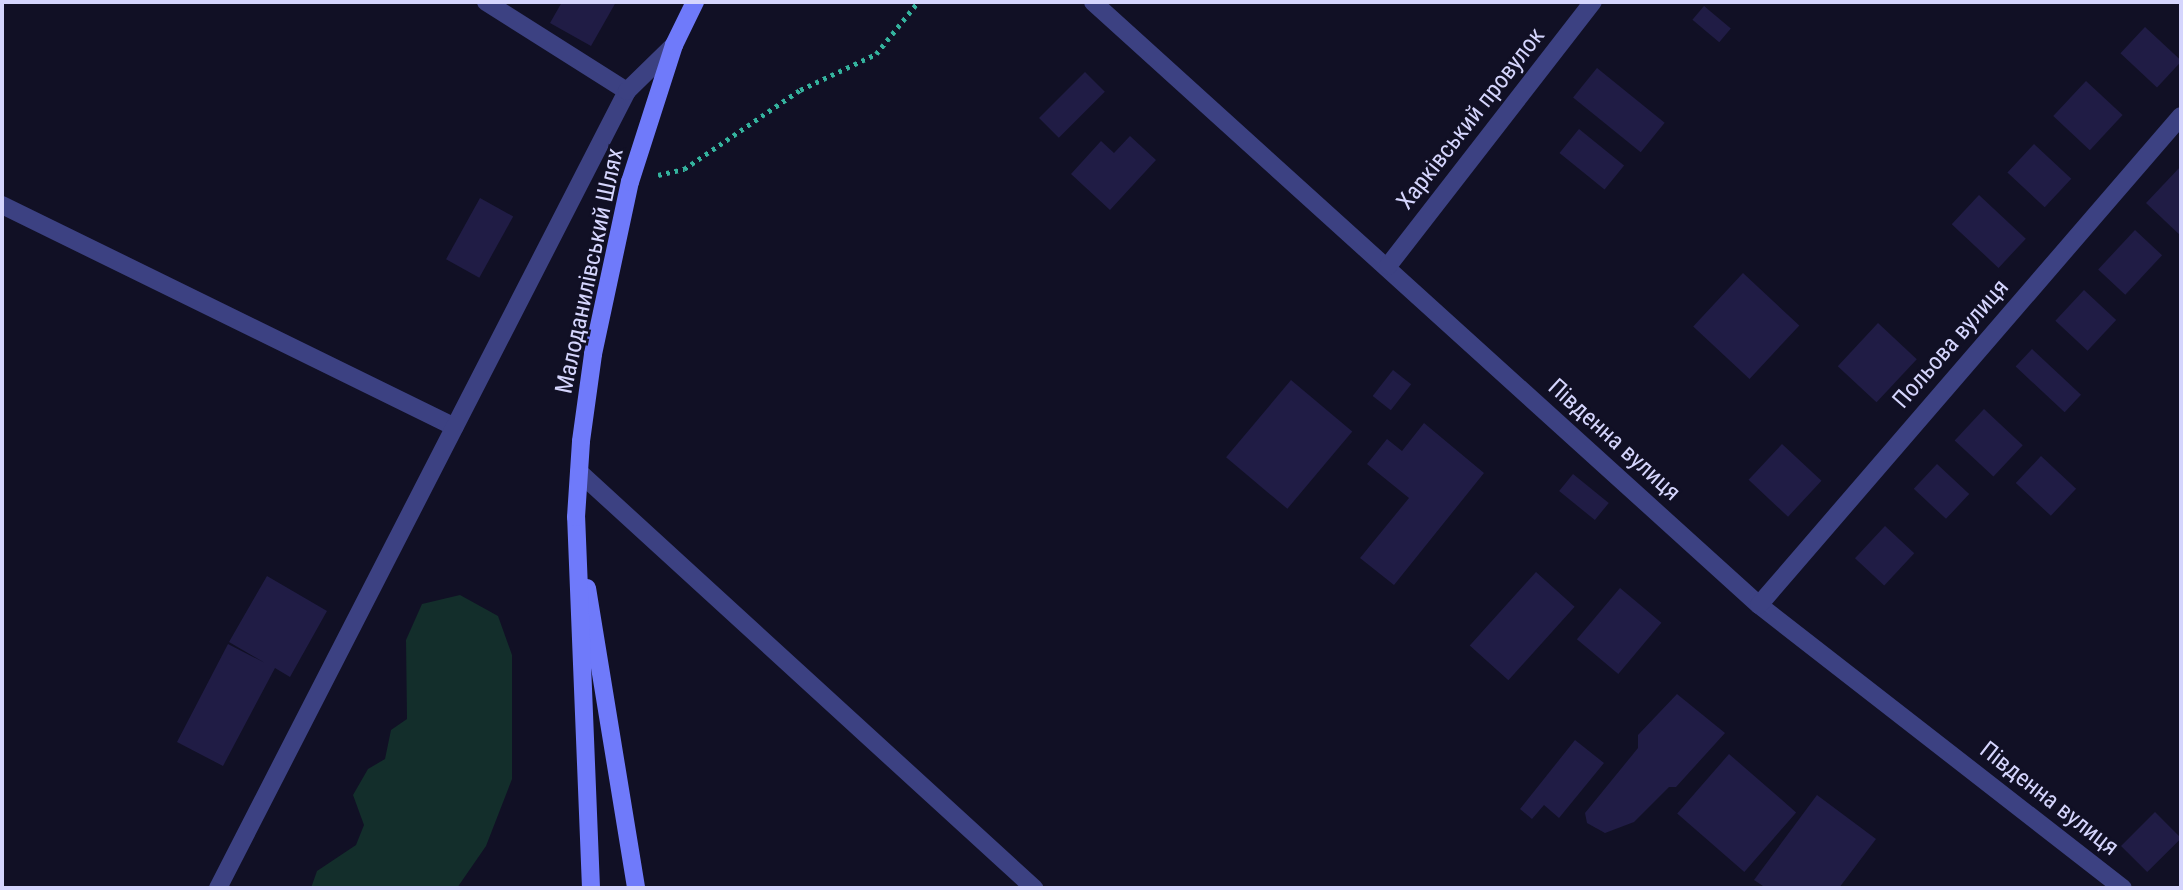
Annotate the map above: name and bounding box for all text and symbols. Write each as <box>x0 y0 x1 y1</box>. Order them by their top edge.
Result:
street label: Харківський провулок <box>1391 22 1551 216</box>
street label: Малоданилівський Шлях <box>550 146 630 396</box>
street label: Польова вулиця <box>1887 273 2015 415</box>
street label: Південна вулиця <box>1542 373 1686 507</box>
street label: Південна вулиця <box>1974 736 2124 862</box>

